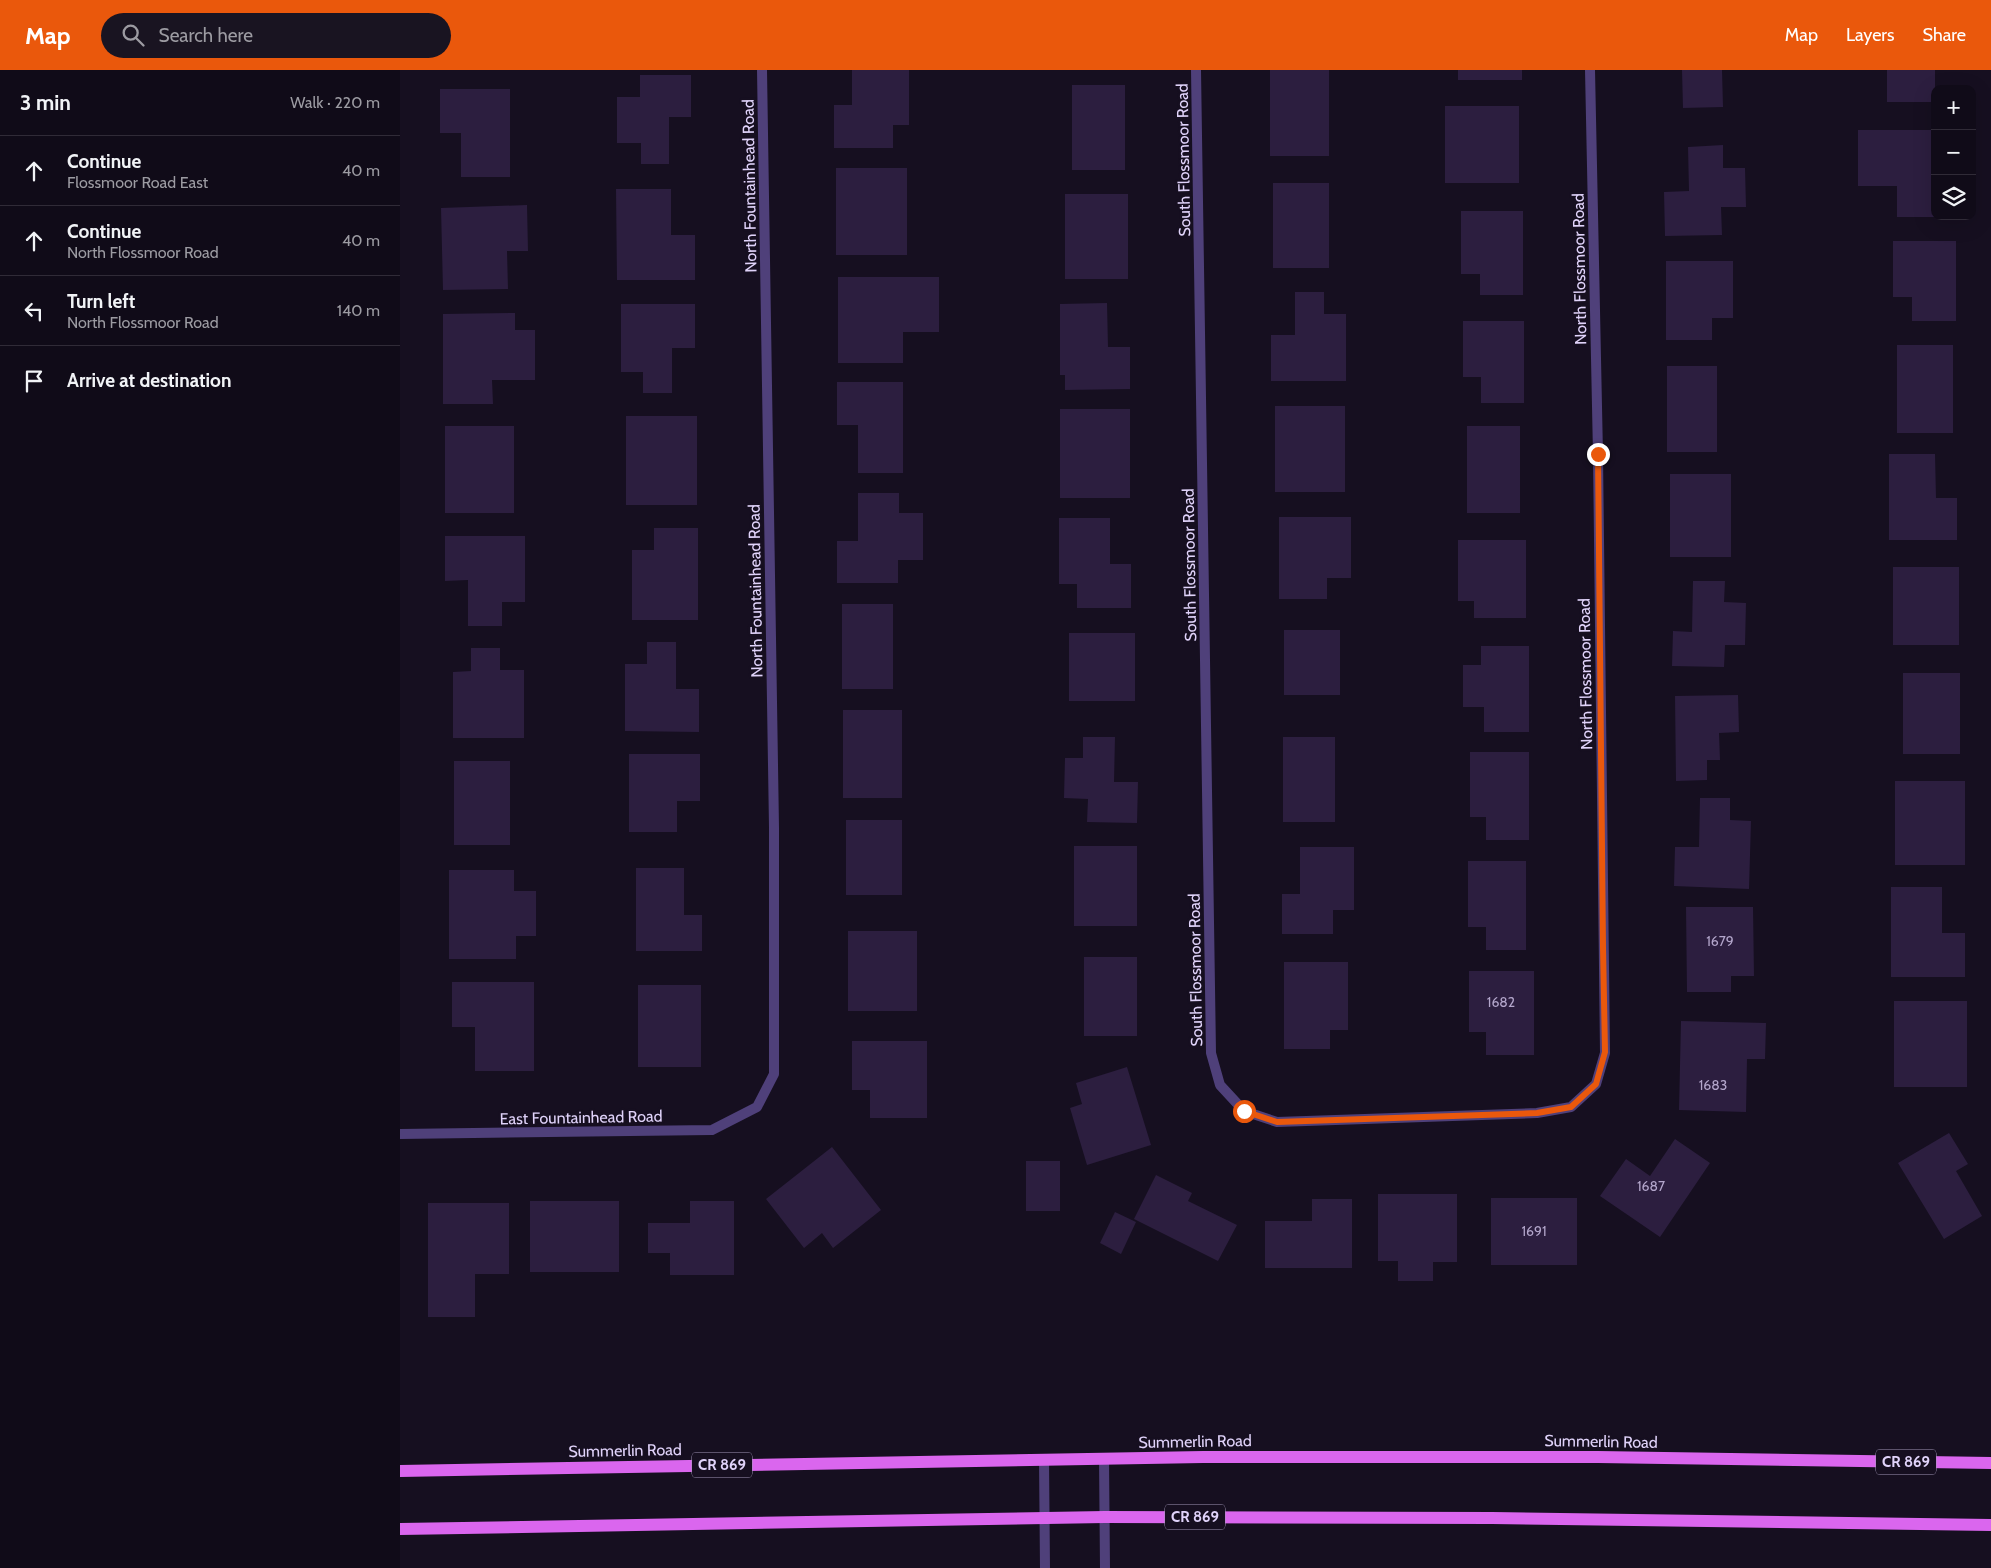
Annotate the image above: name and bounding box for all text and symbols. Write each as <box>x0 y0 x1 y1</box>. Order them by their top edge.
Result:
search box <box>101 13 451 58</box>
text: Map <box>25 21 71 50</box>
icon: search <box>119 21 147 49</box>
text: Search here <box>159 24 253 47</box>
text: Map <box>1785 24 1818 46</box>
text: Layers <box>1846 24 1895 46</box>
text: Share <box>1923 24 1966 46</box>
street label: South Flossmoor Road <box>1173 83 1194 237</box>
map controls <box>1931 85 1976 220</box>
button: + <box>1931 85 1976 130</box>
text: 3 min <box>20 90 71 115</box>
text: Walk · 220 m <box>290 93 380 112</box>
street label: North Fountainhead Road <box>738 99 761 273</box>
button: − <box>1931 130 1976 175</box>
text: Continue <box>67 150 141 173</box>
icon: ahead <box>20 157 48 185</box>
text: 40 m <box>342 161 380 180</box>
text: Flossmoor Road East <box>67 173 208 192</box>
button: layers <box>1931 175 1976 220</box>
street label: North Flossmoor Road <box>1569 193 1590 345</box>
text: Continue <box>67 220 141 243</box>
icon: ahead <box>20 227 48 255</box>
text: 40 m <box>342 231 380 250</box>
text: North Flossmoor Road <box>67 243 219 262</box>
text: Turn left <box>67 290 135 313</box>
icon: left <box>20 297 48 325</box>
text: 140 m <box>337 301 380 320</box>
text: North Flossmoor Road <box>67 313 219 332</box>
icon: arrive <box>20 367 48 395</box>
text: Arrive at destination <box>67 369 231 392</box>
route end <box>1587 443 1610 466</box>
street label: South Flossmoor Road <box>1179 488 1200 642</box>
street label: North Fountainhead Road <box>744 504 767 678</box>
street label: North Flossmoor Road <box>1575 598 1596 750</box>
street label: South Flossmoor Road <box>1185 893 1206 1047</box>
house number: 1679 <box>1706 932 1734 950</box>
house number: 1682 <box>1487 993 1515 1011</box>
house number: 1683 <box>1699 1076 1727 1094</box>
route start <box>1233 1100 1256 1123</box>
street label: East Fountainhead Road <box>499 1107 663 1128</box>
house number: 1687 <box>1637 1177 1665 1195</box>
house number: 1691 <box>1521 1222 1547 1240</box>
street label: Summerlin Road <box>1138 1431 1252 1452</box>
street label: Summerlin Road <box>1544 1431 1658 1452</box>
street label: Summerlin Road <box>568 1440 682 1461</box>
road number: CR 869 <box>1876 1450 1936 1474</box>
road number: CR 869 <box>692 1452 752 1478</box>
road number: CR 869 <box>1165 1504 1225 1530</box>

